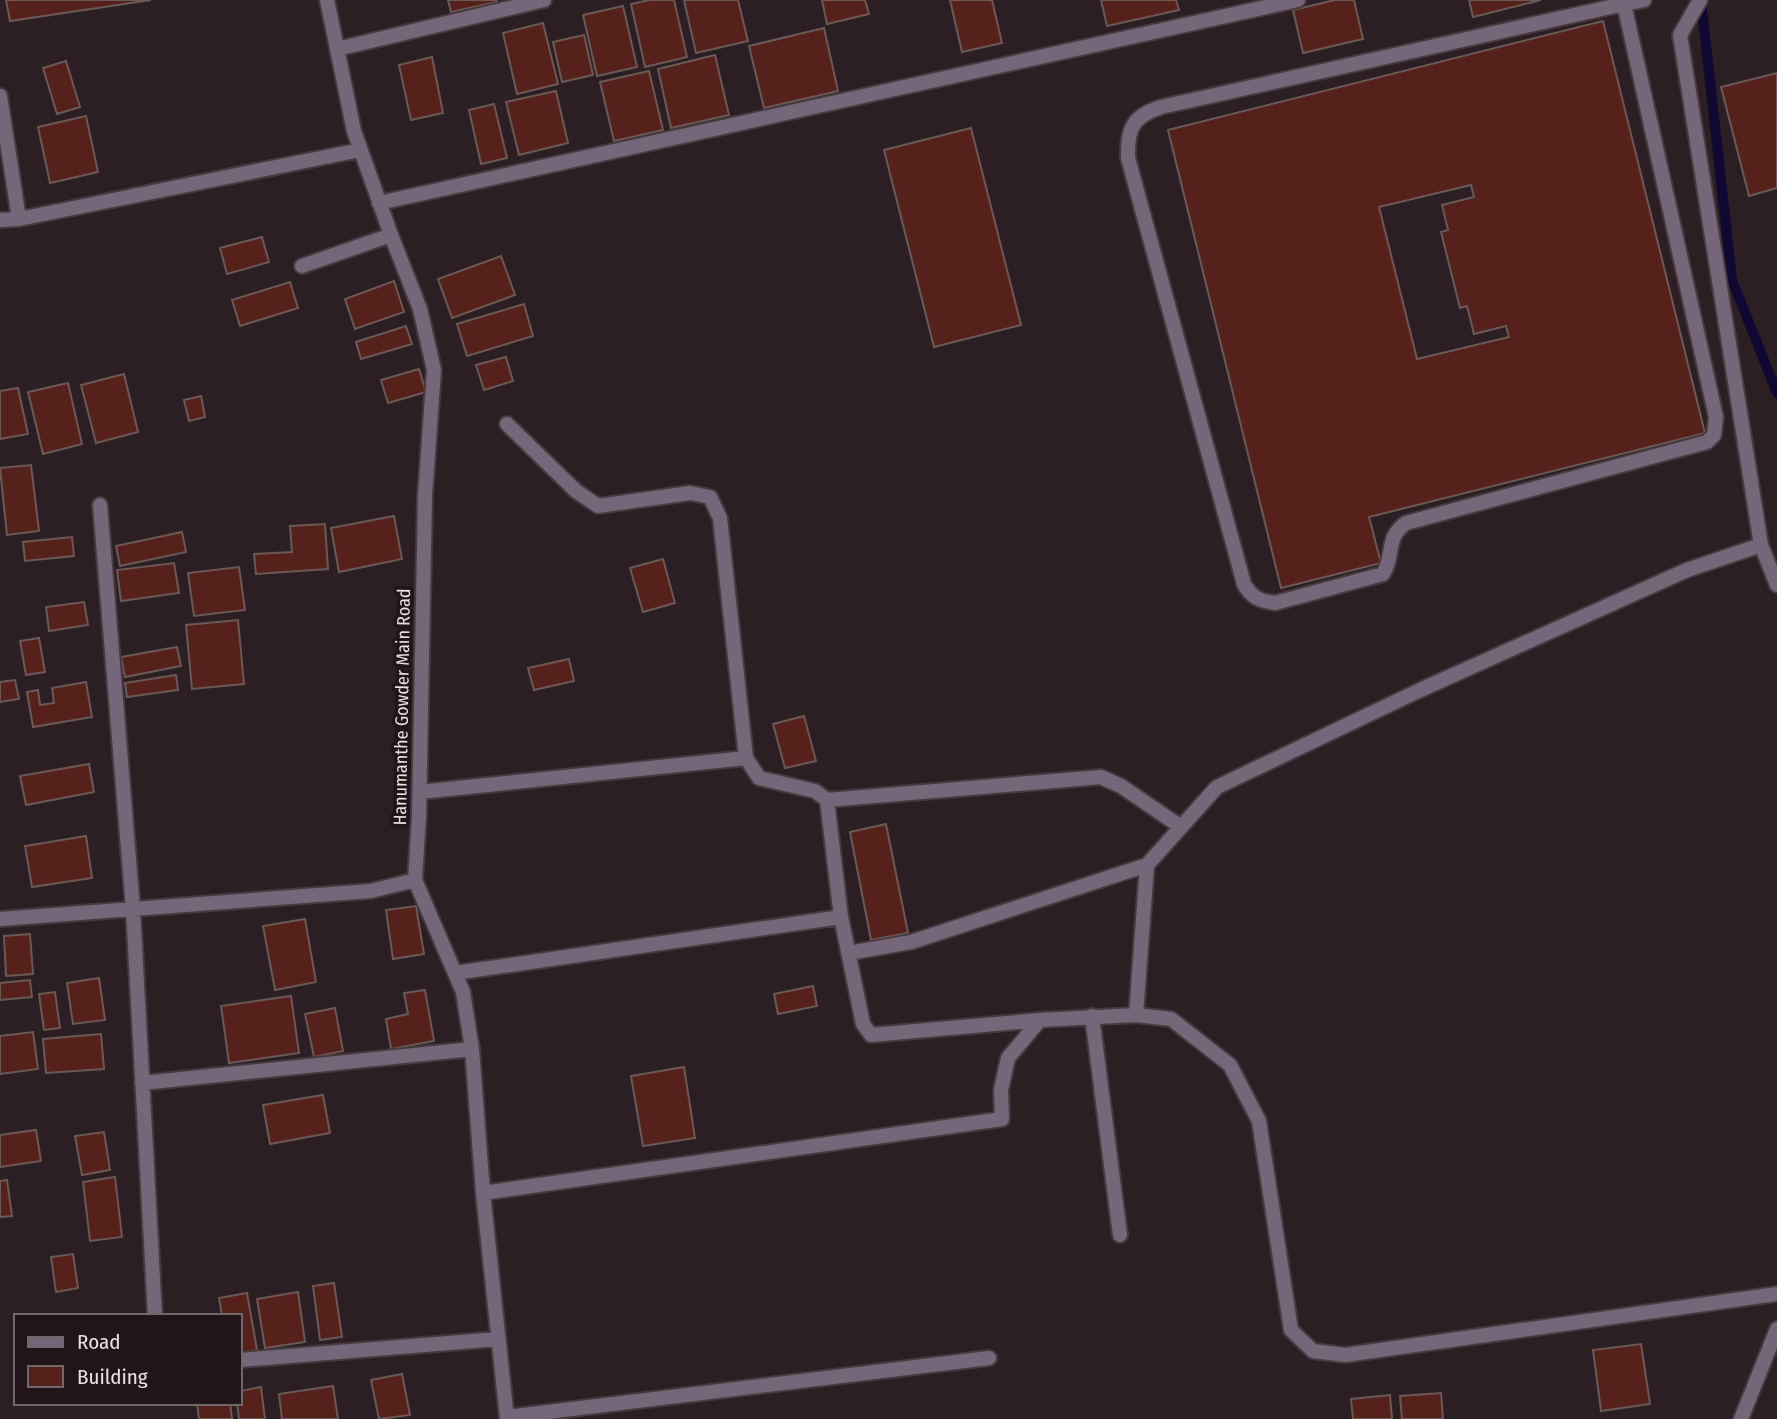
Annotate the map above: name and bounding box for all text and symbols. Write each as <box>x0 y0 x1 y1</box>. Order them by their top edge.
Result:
street label: Hanumanthe Gowder Main Road <box>389 588 415 826</box>
legend <box>14 1314 242 1405</box>
text: Road <box>77 1329 121 1355</box>
text: Building <box>77 1364 148 1390</box>

